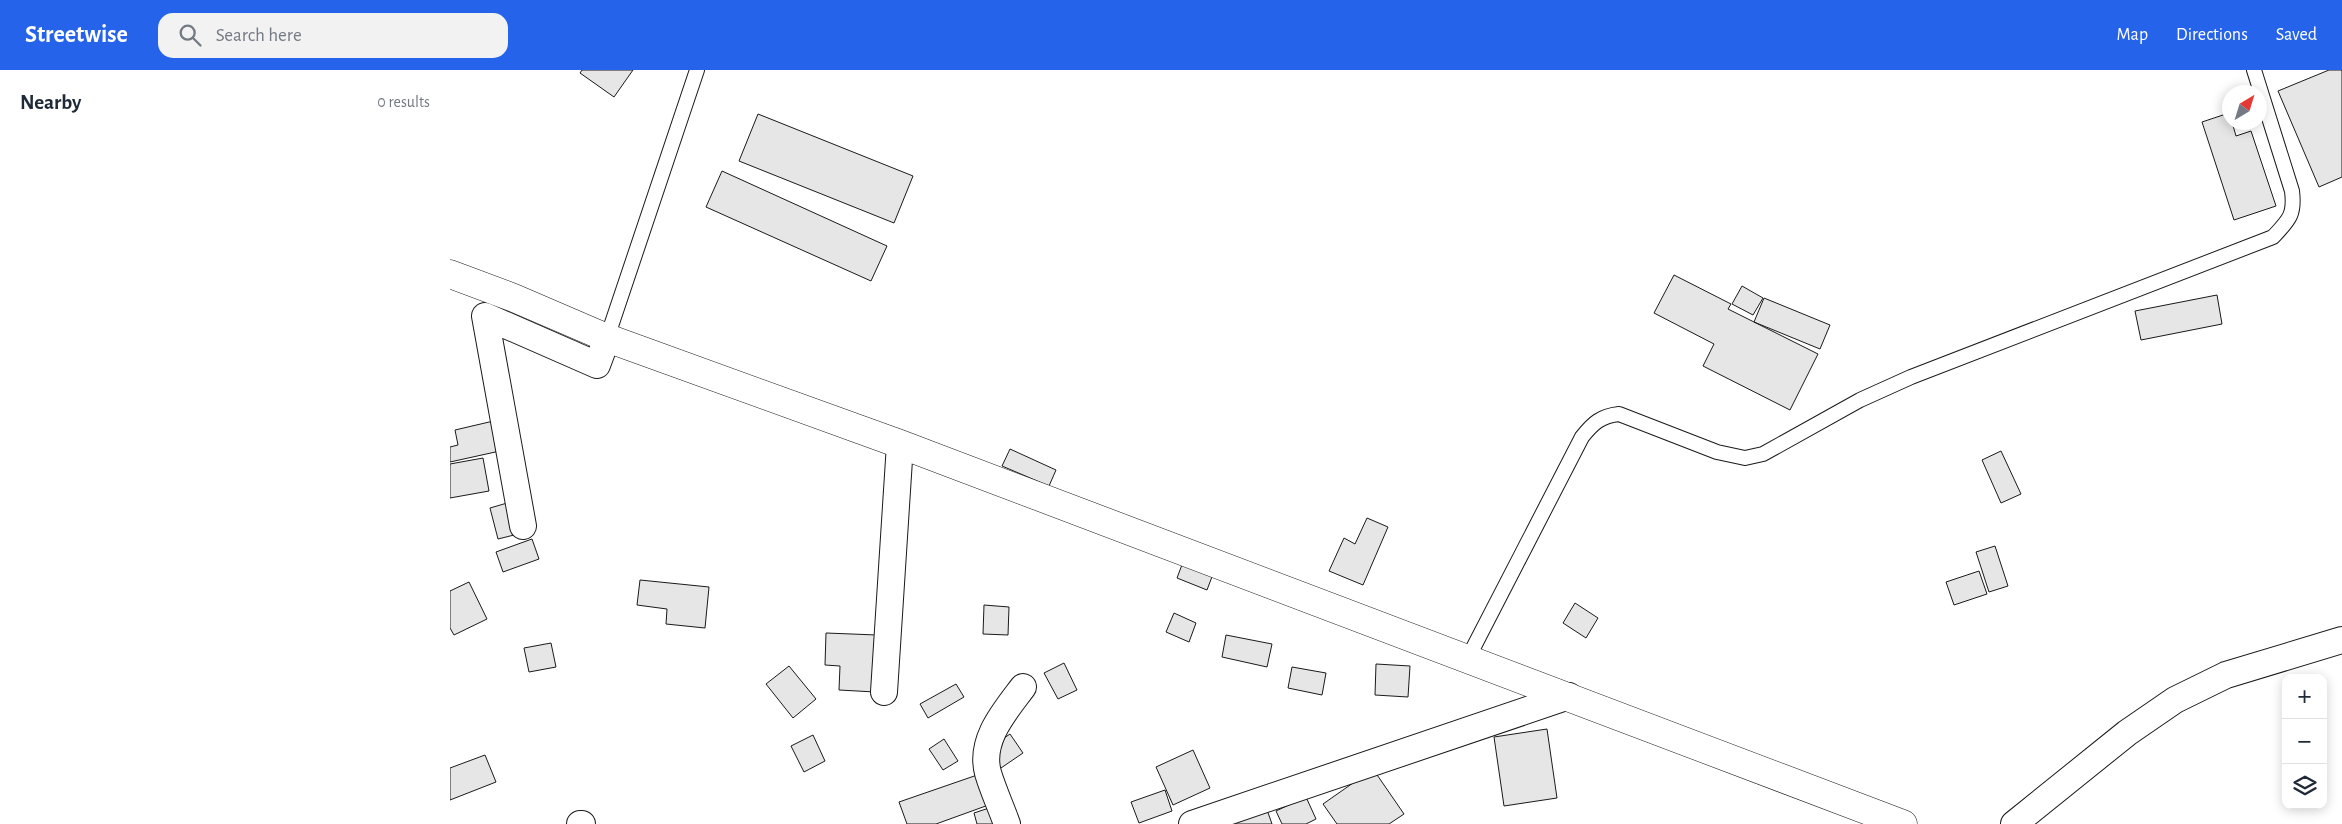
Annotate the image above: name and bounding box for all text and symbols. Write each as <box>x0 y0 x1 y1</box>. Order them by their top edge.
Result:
search box <box>158 13 508 58</box>
icon: search <box>176 21 204 49</box>
text: Streetwise <box>25 23 128 47</box>
text: Search here <box>216 26 302 45</box>
text: Map <box>2117 26 2148 44</box>
text: Directions <box>2176 26 2248 44</box>
text: Saved <box>2276 26 2317 44</box>
north arrow <box>2222 85 2267 130</box>
text: Nearby <box>20 92 81 113</box>
text: 0 results <box>377 94 430 110</box>
map controls <box>2282 674 2327 809</box>
button: + <box>2282 674 2327 719</box>
button: − <box>2282 719 2327 764</box>
button: layers <box>2282 764 2327 809</box>

